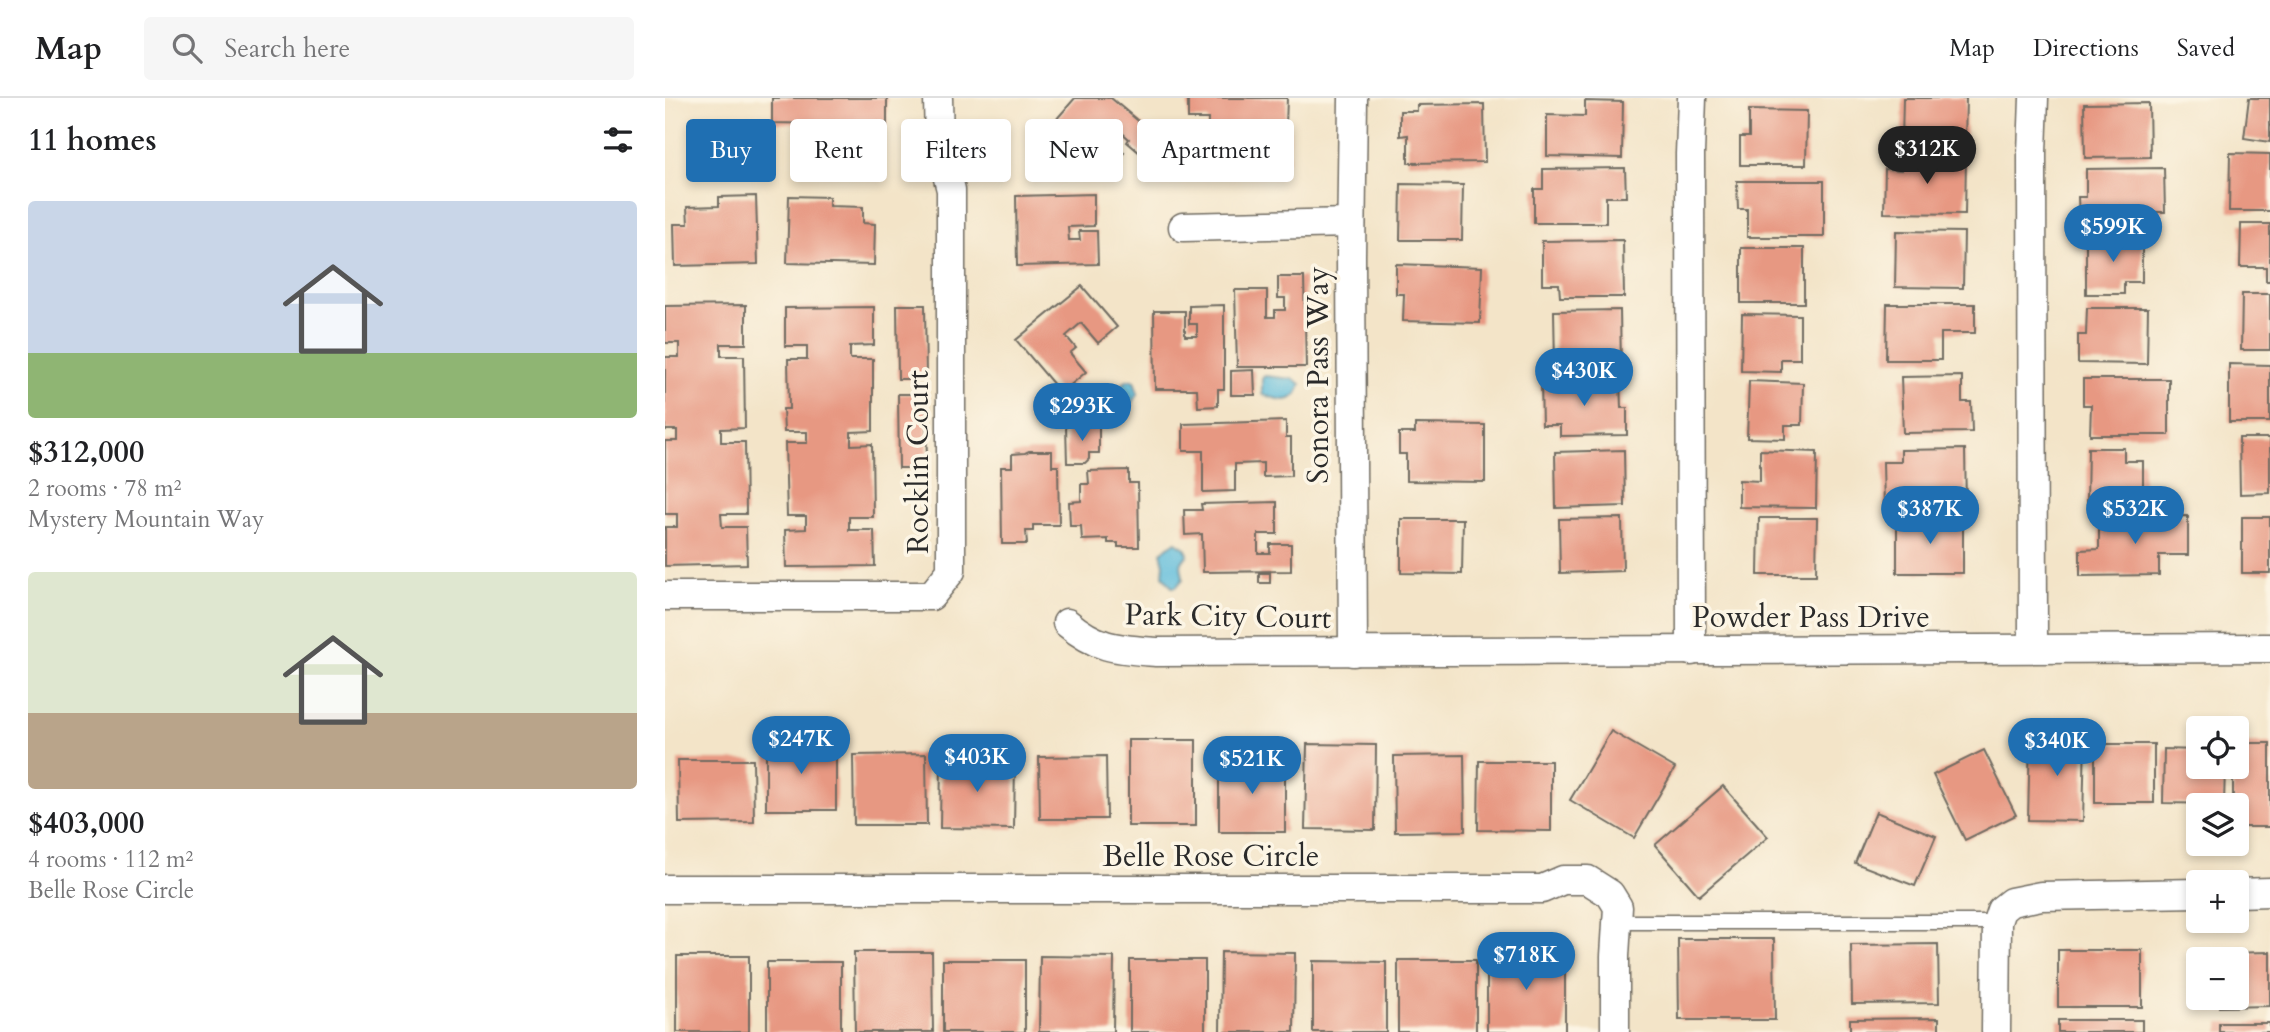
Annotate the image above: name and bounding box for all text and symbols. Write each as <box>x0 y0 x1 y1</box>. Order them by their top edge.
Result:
search box <box>144 17 634 80</box>
text: Map <box>35 26 102 71</box>
icon: search <box>168 29 206 67</box>
text: Search here <box>224 31 350 66</box>
text: Map <box>1949 32 1995 65</box>
text: Directions <box>2033 32 2139 65</box>
text: Saved <box>2177 32 2235 65</box>
chip: Buy <box>686 119 776 182</box>
chip: Rent <box>790 119 887 182</box>
chip: Filters <box>901 119 1011 182</box>
chip: New <box>1025 119 1123 182</box>
chip: Apartment <box>1137 119 1294 182</box>
text: 11 homes <box>28 120 157 161</box>
icon: filters <box>599 121 637 159</box>
pin: $312K <box>1878 126 1976 186</box>
text: $312K <box>1894 133 1960 164</box>
pin: $599K <box>2064 204 2162 264</box>
text: $599K <box>2080 211 2146 242</box>
icon: home <box>270 246 396 372</box>
street label: Sonora Pass Way <box>1298 266 1339 484</box>
pin: $430K <box>1535 348 1633 408</box>
text: $430K <box>1551 355 1617 386</box>
street label: Rocklin Court <box>898 370 939 554</box>
pin: $293K <box>1033 384 1131 443</box>
text: $293K <box>1049 390 1115 421</box>
text: $312,000 <box>28 432 144 473</box>
text: 2 rooms · 78 m² <box>28 473 181 504</box>
pin: $387K <box>1881 486 1979 546</box>
pin: $532K <box>2086 486 2184 546</box>
text: $387K <box>1897 493 1963 524</box>
text: $532K <box>2102 493 2168 524</box>
text: Mystery Mountain Way <box>28 504 264 535</box>
street label: Park City Court <box>1124 594 1332 639</box>
street label: Powder Pass Drive <box>1692 597 1930 638</box>
icon: home <box>270 617 396 743</box>
pin: $247K <box>752 716 850 776</box>
map controls <box>2186 716 2249 1010</box>
button: locate <box>2186 716 2249 779</box>
pin: $340K <box>2008 718 2106 778</box>
text: $247K <box>768 723 834 754</box>
text: $340K <box>2024 725 2090 756</box>
pin: $403K <box>928 734 1026 794</box>
pin: $521K <box>1203 736 1301 796</box>
text: $403K <box>944 741 1010 772</box>
text: $521K <box>1219 743 1285 774</box>
button: layers <box>2186 793 2249 856</box>
text: $403,000 <box>28 803 144 844</box>
street label: Belle Rose Circle <box>1103 836 1319 877</box>
text: 4 rooms · 112 m² <box>28 844 193 875</box>
button: + <box>2186 870 2249 933</box>
text: Belle Rose Circle <box>28 875 194 906</box>
pin: $718K <box>1477 932 1575 992</box>
text: $718K <box>1493 939 1559 970</box>
button: − <box>2186 947 2249 1010</box>

